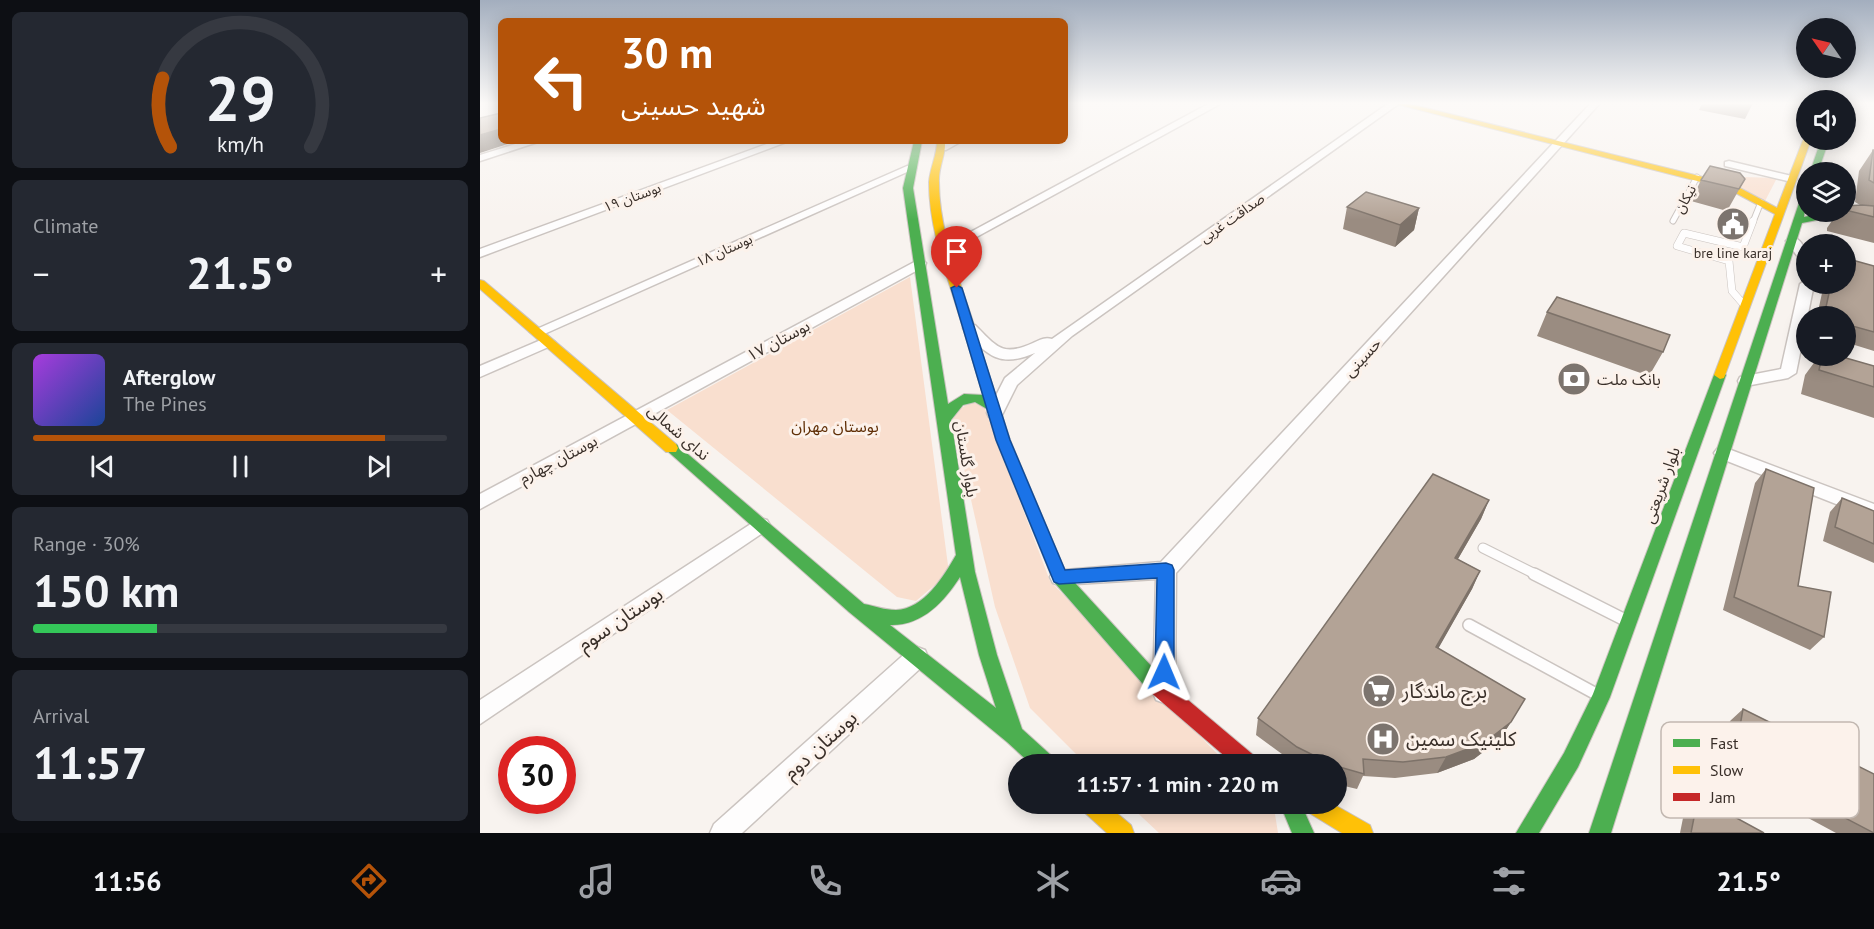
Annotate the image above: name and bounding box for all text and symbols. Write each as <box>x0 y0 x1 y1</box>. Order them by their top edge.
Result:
north arrow <box>1796 18 1856 78</box>
map controls <box>1796 18 1856 366</box>
text: 30 m <box>621 25 713 80</box>
icon: left <box>522 42 600 120</box>
text: 29 <box>205 57 275 138</box>
text: شهید حسینی <box>621 88 766 122</box>
button: sound <box>1796 90 1856 150</box>
text: km/h <box>216 130 263 158</box>
button: layers <box>1796 162 1856 222</box>
street label: بوستان ۱۹ <box>601 178 663 216</box>
street label: نیکان <box>1670 181 1700 216</box>
street label: صداقت غربی <box>1196 189 1268 247</box>
public building icon: bre line karaj <box>1715 206 1751 242</box>
text: Climate <box>33 213 99 239</box>
pin <box>931 226 982 288</box>
street label: بوستان ۱۸ <box>693 229 755 270</box>
button: + <box>1796 234 1856 294</box>
icon: arrive <box>940 235 973 268</box>
text: 21.5° <box>186 243 294 301</box>
place label: bre line karaj <box>1694 244 1772 262</box>
text: − <box>33 252 50 295</box>
text: + <box>430 252 447 295</box>
button: − <box>1796 306 1856 366</box>
street label: بوستان ۱۷ <box>743 315 813 365</box>
street label: حسینی <box>1339 333 1385 381</box>
bank icon: بانک ملت <box>1556 361 1592 397</box>
text: Afterglow <box>123 363 215 391</box>
place label: بانک ملت <box>1597 369 1661 389</box>
text: The Pines <box>123 391 207 417</box>
street label: ندای شمالی <box>644 400 714 464</box>
park label: بوستان مهران <box>791 416 879 436</box>
street label: بلوار گلستان <box>951 419 983 499</box>
street label: بوستان چهارم <box>516 430 602 491</box>
street label: بلوار شریعتی <box>1638 444 1684 526</box>
icon: previous <box>86 450 119 483</box>
icon: pause <box>224 450 257 483</box>
icon: next <box>362 450 395 483</box>
text: Range · 30% <box>33 531 140 557</box>
text: 150 km <box>33 561 179 619</box>
street label: بوستان سوم <box>572 581 669 659</box>
position arrow <box>1132 640 1196 704</box>
supermarket icon: برج ماندگار <box>1361 673 1397 709</box>
place label: برج ماندگار <box>1401 678 1487 706</box>
text: Arrival <box>33 703 89 729</box>
street label: بوستان دوم <box>777 705 864 787</box>
hospital icon: کلینیک سمین <box>1365 721 1401 757</box>
legend <box>1661 722 1859 818</box>
place label: کلینیک سمین <box>1406 726 1517 752</box>
text: 11:57 <box>33 733 147 791</box>
text: Fast <box>1710 733 1739 753</box>
speed limit sign: 30 <box>498 736 576 814</box>
text: Slow <box>1710 760 1744 780</box>
text: 11:57 · 1 min · 220 m <box>1076 770 1279 798</box>
text: Jam <box>1709 787 1736 807</box>
icon: directions <box>348 860 390 902</box>
icon: music <box>576 860 618 902</box>
icon: phone <box>804 860 846 902</box>
icon: climate <box>1032 860 1074 902</box>
icon: car <box>1260 860 1302 902</box>
icon: filters <box>1488 860 1530 902</box>
text: 11:56 <box>93 864 162 898</box>
text: 21.5° <box>1717 864 1781 898</box>

